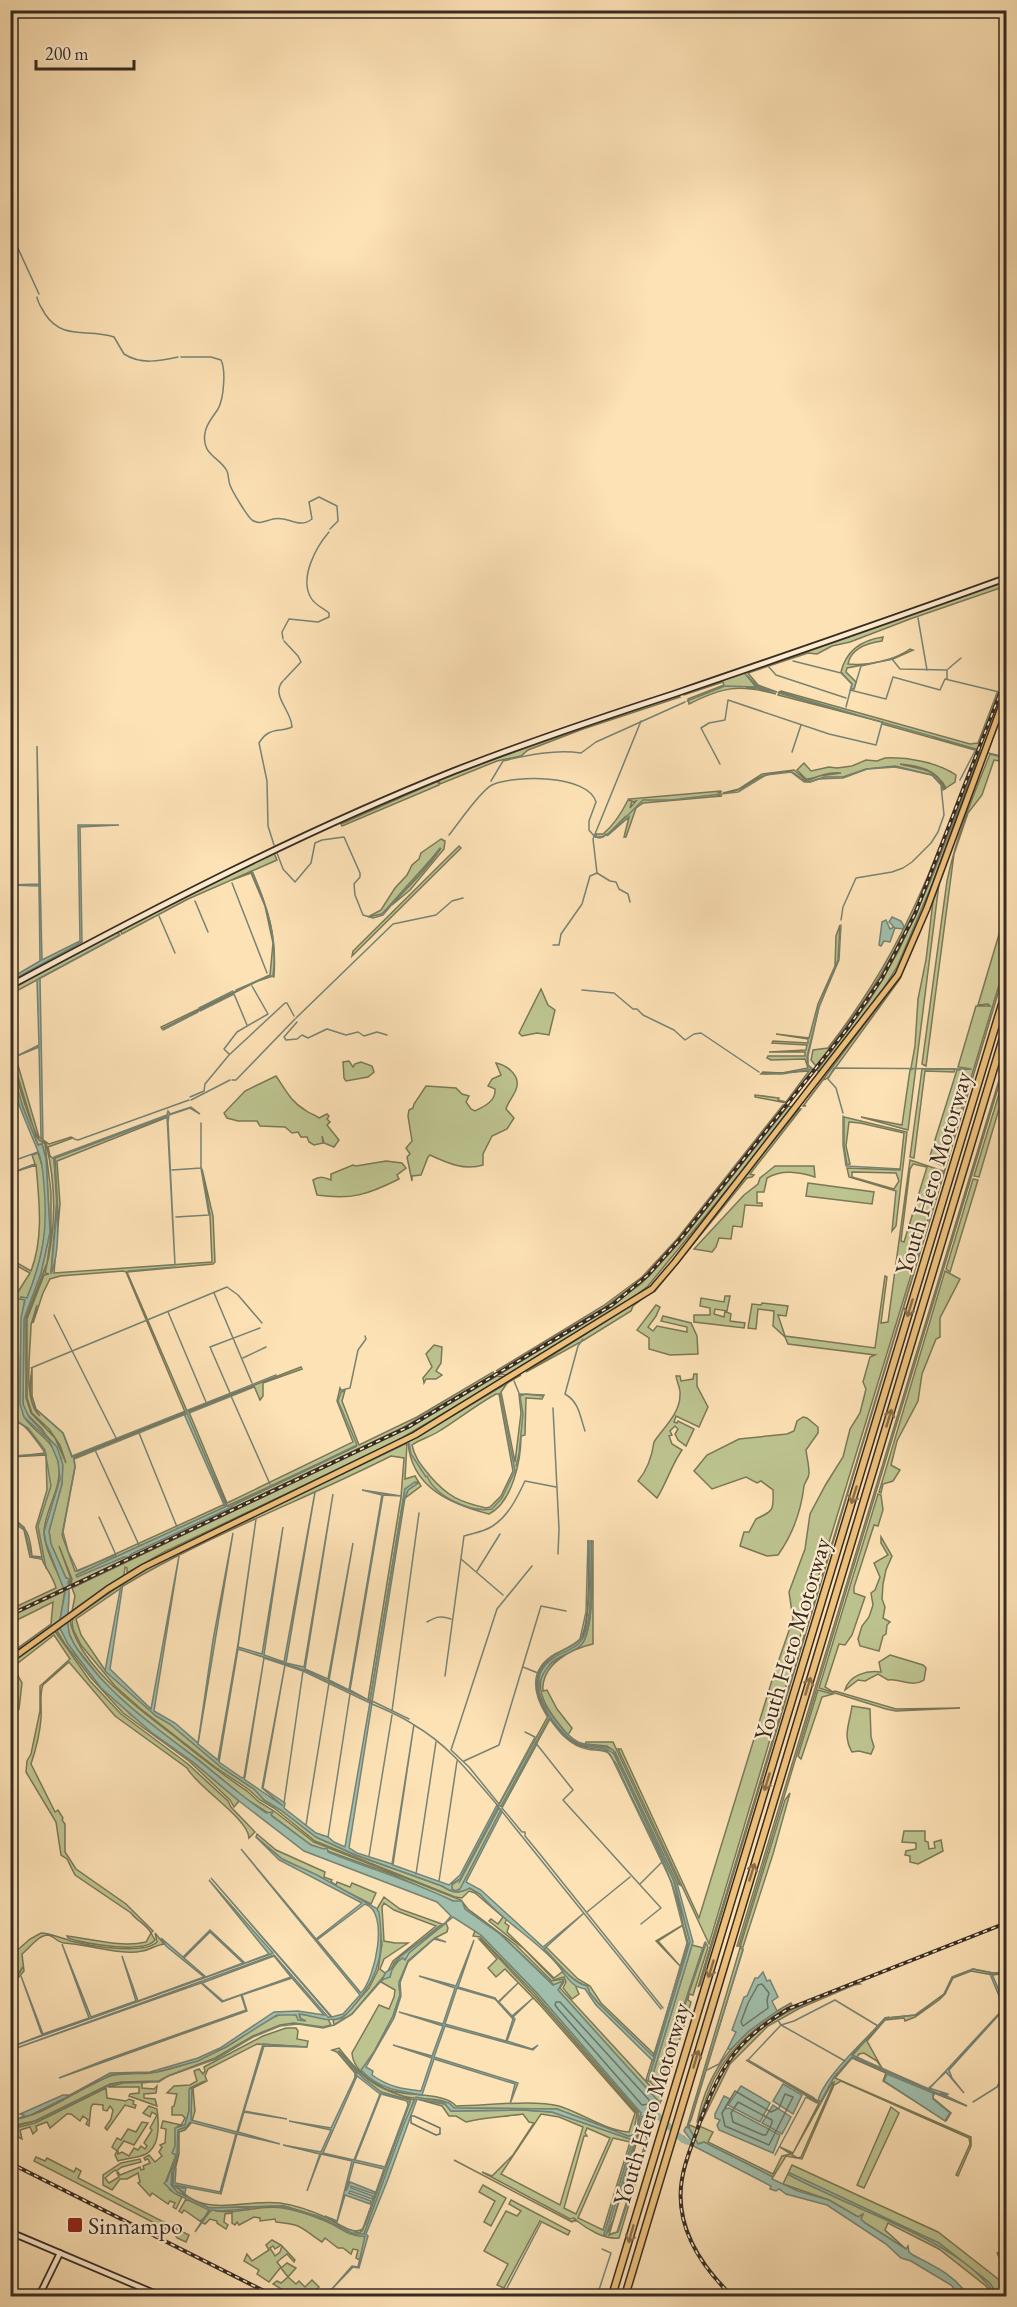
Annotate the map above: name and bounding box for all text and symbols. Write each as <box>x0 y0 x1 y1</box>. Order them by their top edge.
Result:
scale bar <box>36 33 134 71</box>
text: 200 m <box>45 42 89 65</box>
street label: Youth Hero Motorway <box>887 1067 979 1278</box>
one-way arrow <box>904 1298 915 1317</box>
one-way arrow <box>884 1409 895 1428</box>
one-way arrow <box>848 1485 859 1504</box>
street label: Youth Hero Motorway <box>746 1533 838 1744</box>
one-way arrow <box>803 1677 814 1696</box>
one-way arrow <box>761 1772 772 1791</box>
one-way arrow <box>747 1863 758 1882</box>
one-way arrow <box>705 1959 716 1978</box>
street label: Youth Hero Motorway <box>605 1998 697 2209</box>
one-way arrow <box>691 2050 702 2069</box>
place label: Sinnampo <box>88 2210 183 2241</box>
marker: Sinnampo <box>66 2216 84 2234</box>
one-way arrow <box>625 2224 636 2243</box>

